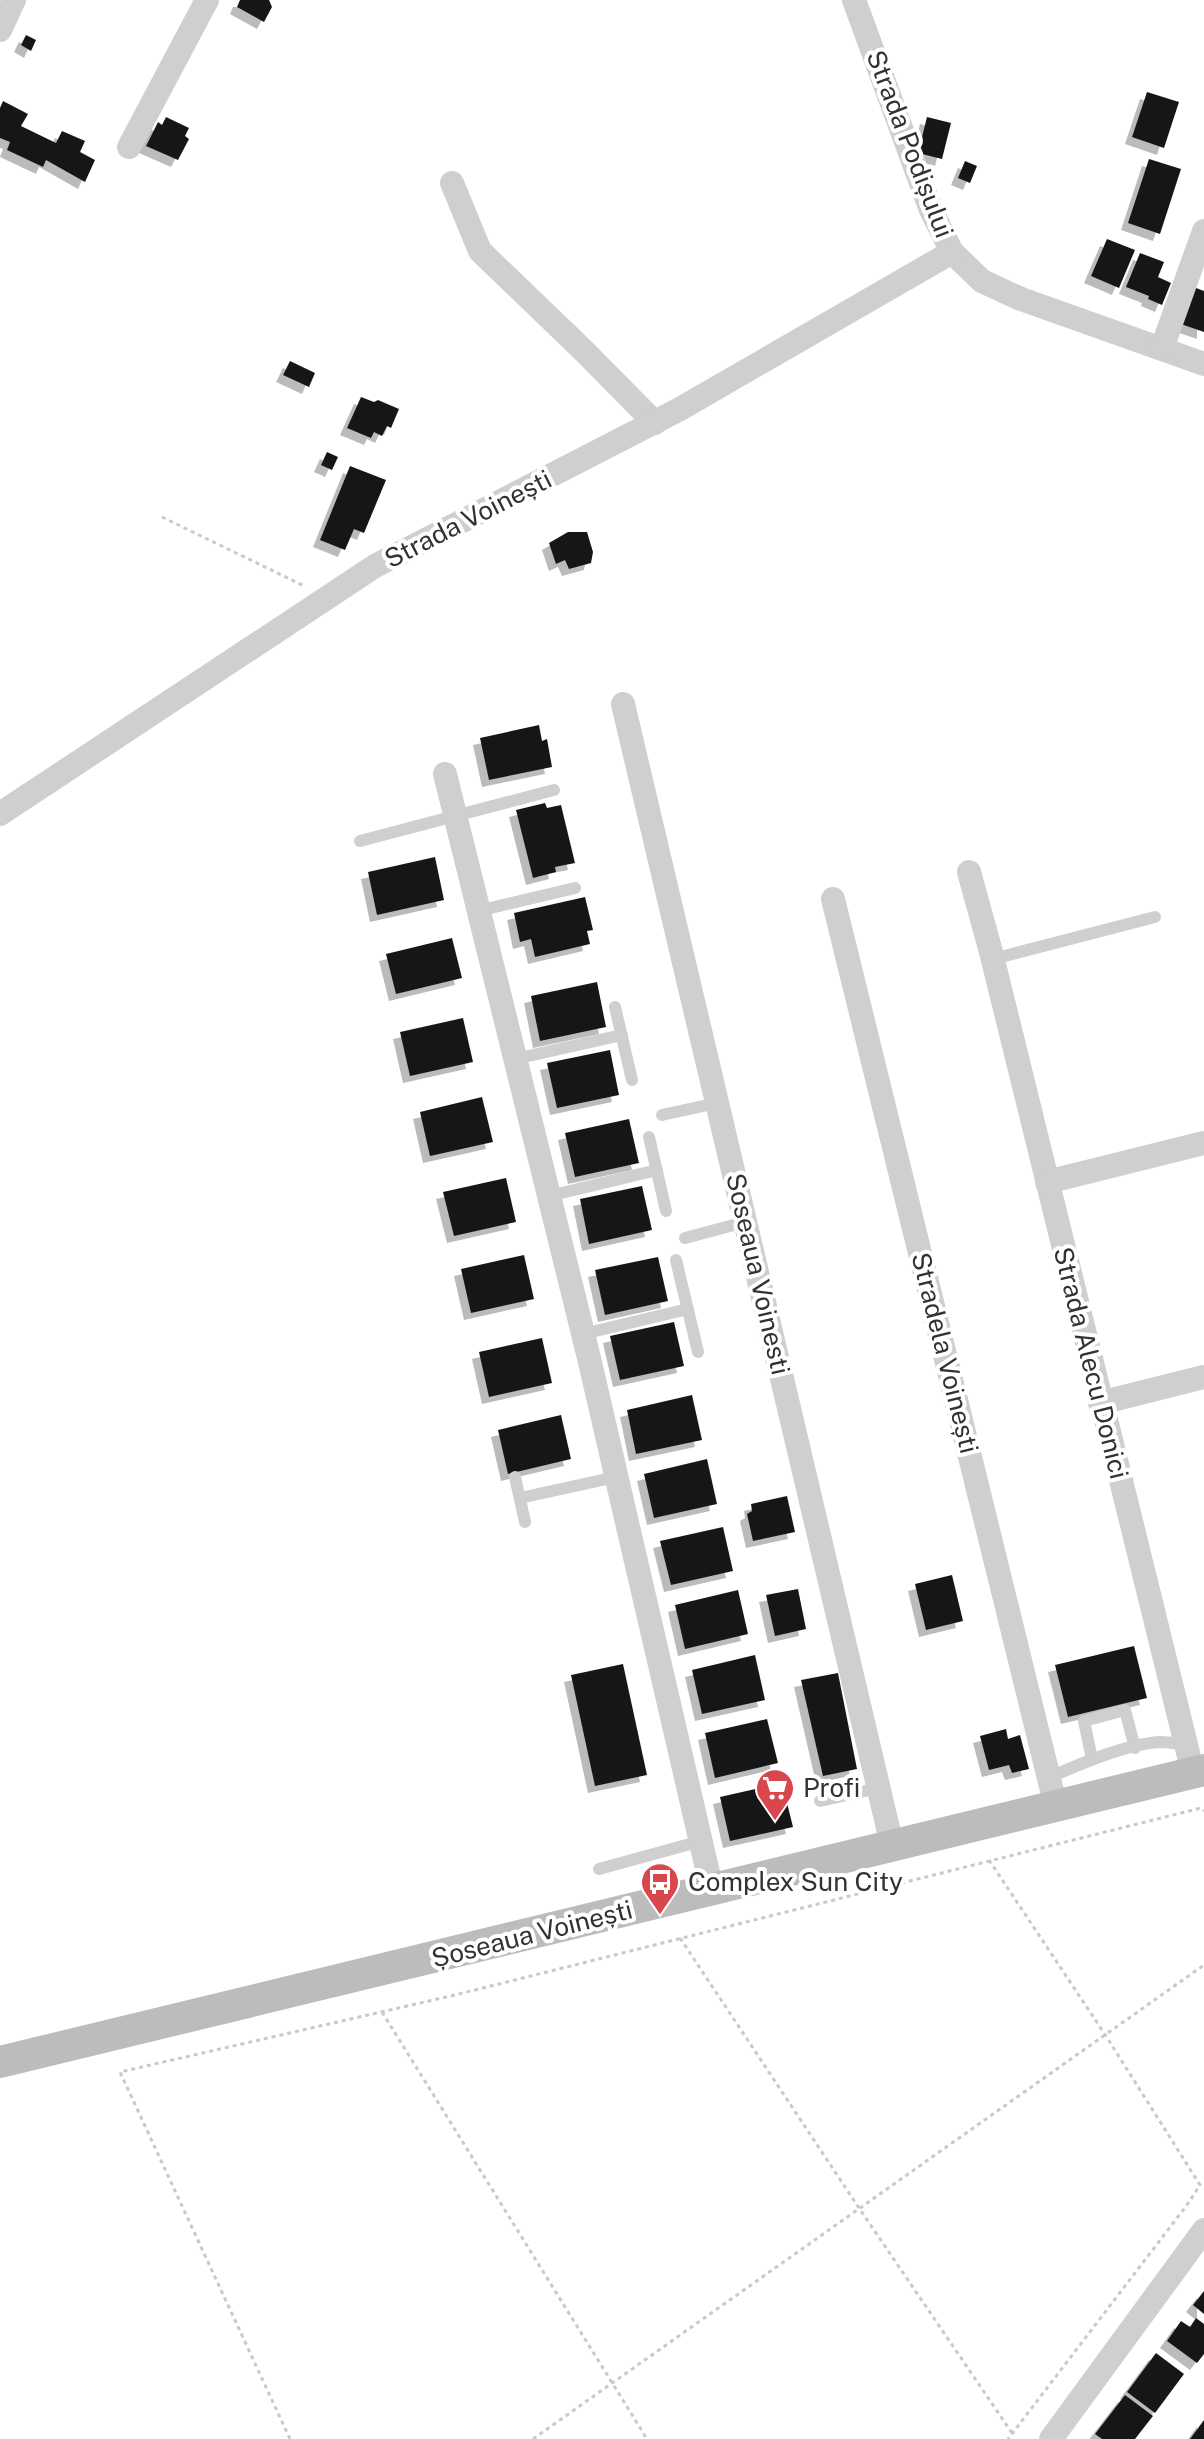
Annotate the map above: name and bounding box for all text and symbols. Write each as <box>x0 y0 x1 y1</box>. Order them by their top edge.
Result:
street label: Strada Podișului <box>861 46 960 242</box>
street label: Strada Voinești <box>379 463 557 574</box>
street label: Soseaua Voinesti <box>720 1170 797 1378</box>
street label: Strada Alecu Donici <box>1048 1244 1135 1482</box>
street label: Stradela Voinești <box>906 1249 985 1456</box>
supermarket icon: Profi <box>754 1767 796 1822</box>
place label: Profi <box>803 1772 860 1803</box>
bus stop icon: Complex Sun City <box>639 1861 681 1916</box>
place label: Complex Sun City <box>688 1866 903 1897</box>
street label: Șoseaua Voinești <box>428 1894 636 1973</box>

